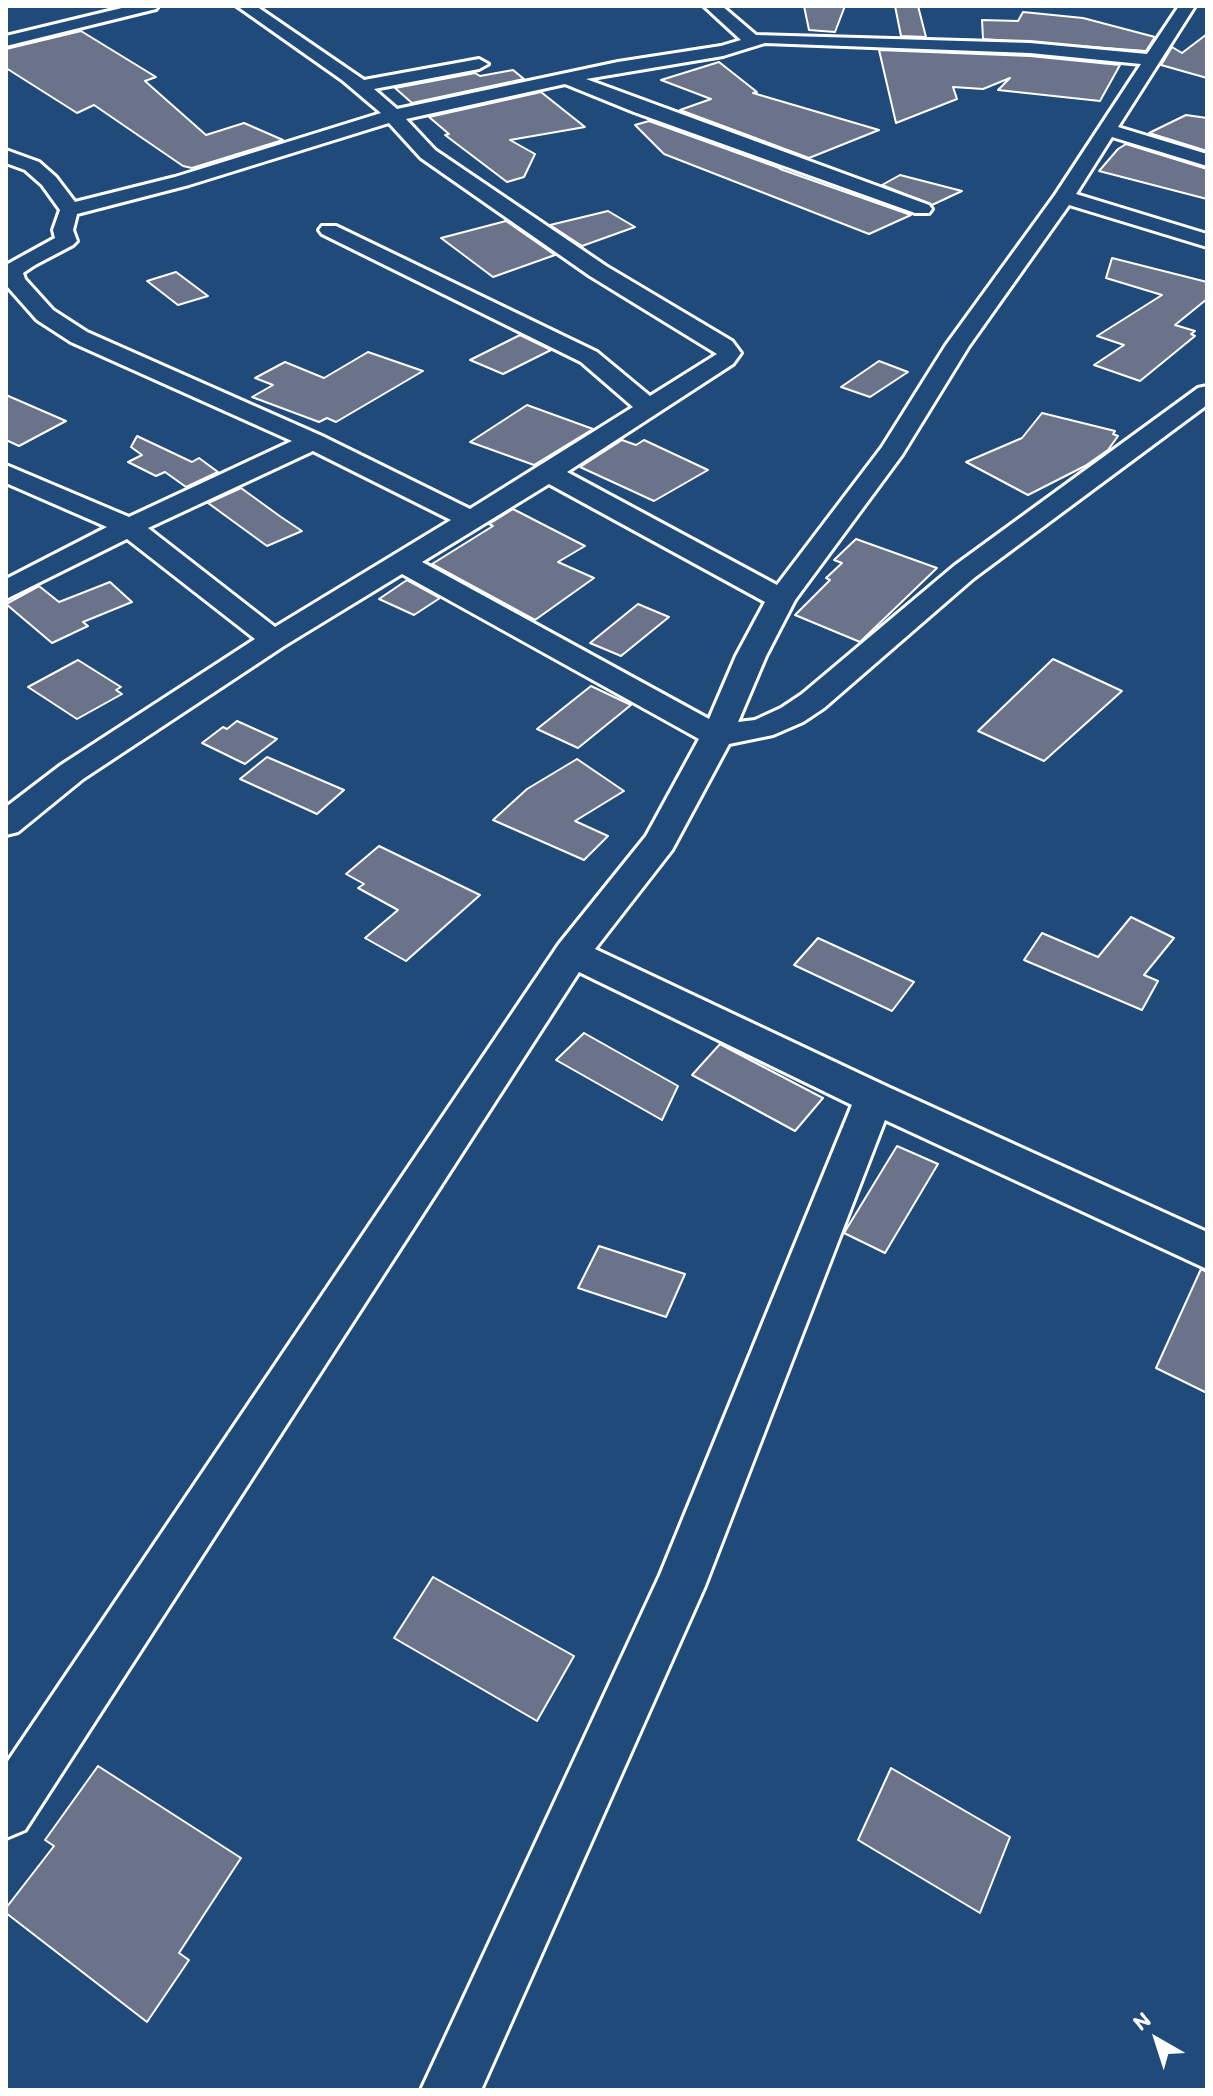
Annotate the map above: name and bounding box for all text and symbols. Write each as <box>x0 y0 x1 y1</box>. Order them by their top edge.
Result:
north arrow <box>1117 2000 1197 2080</box>
text: N <box>1127 2006 1156 2036</box>

